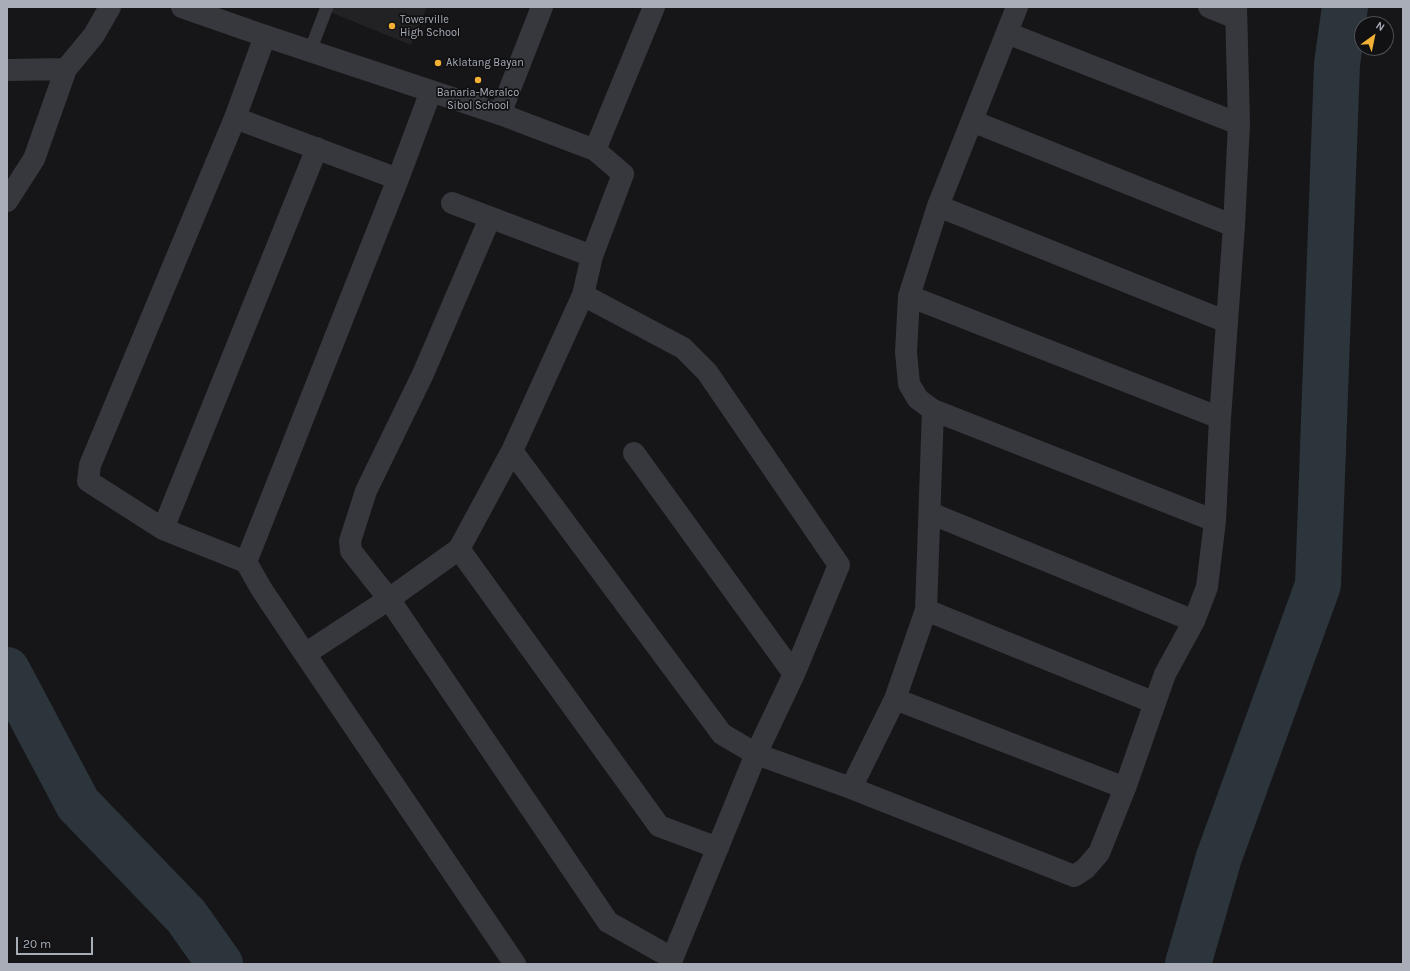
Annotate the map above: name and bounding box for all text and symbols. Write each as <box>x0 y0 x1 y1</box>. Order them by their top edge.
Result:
place label: Towerville High School <box>400 13 460 39</box>
north arrow <box>1354 16 1394 56</box>
text: N <box>1373 19 1387 34</box>
marker: Towerville High School <box>387 21 397 31</box>
place label: Aklatang Bayan <box>446 56 524 70</box>
marker: Aklatang Bayan <box>433 58 443 68</box>
marker: Banaria-Meralco Sibol School <box>473 75 483 85</box>
place label: Banaria-Meralco Sibol School <box>437 86 519 112</box>
scale bar <box>18 929 95 955</box>
text: 20 m <box>23 937 51 951</box>

